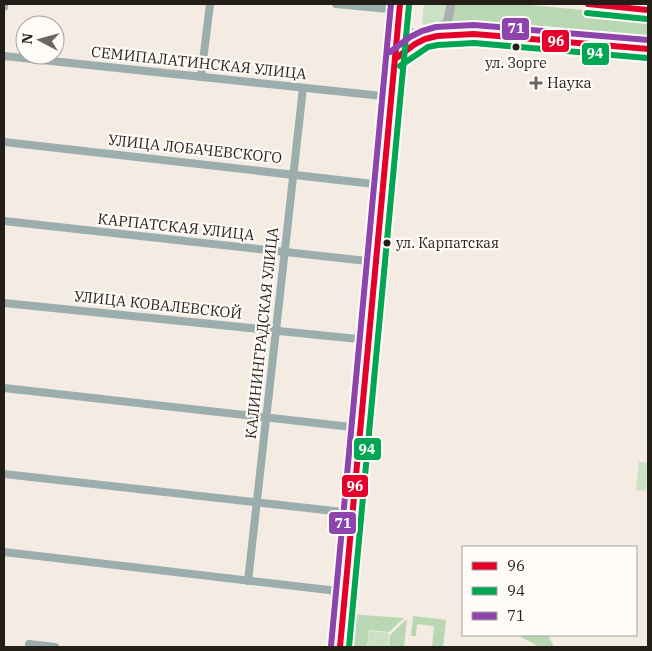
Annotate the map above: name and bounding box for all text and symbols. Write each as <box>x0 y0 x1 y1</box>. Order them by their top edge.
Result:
north arrow <box>15 15 65 65</box>
line badge: 71 <box>501 17 530 41</box>
text: 71 <box>508 19 524 37</box>
line badge: 96 <box>541 29 570 53</box>
text: N <box>18 32 37 45</box>
text: 96 <box>548 32 564 50</box>
street label: СЕМИПАЛАТИНСКАЯ УЛИЦА <box>90 42 308 83</box>
marker: ул. Зорге <box>511 42 521 52</box>
line badge: 94 <box>581 42 610 66</box>
text: 94 <box>587 44 603 62</box>
place label: ул. Зорге <box>485 54 547 72</box>
place label: Наука <box>547 73 592 92</box>
marker: Наука <box>529 76 543 90</box>
street label: УЛИЦА ЛОБАЧЕВСКОГО <box>107 130 283 167</box>
street label: КАРПАТСКАЯ УЛИЦА <box>97 209 256 244</box>
street label: КАЛИНИНГРАДСКАЯ УЛИЦА <box>241 225 282 440</box>
place label: ул. Карпатская <box>396 234 499 252</box>
marker: ул. Карпатская <box>382 238 392 248</box>
street label: УЛИЦА КОВАЛЕВСКОЙ <box>73 286 243 323</box>
line badge: 94 <box>353 437 382 461</box>
text: 94 <box>359 440 375 458</box>
line badge: 96 <box>341 474 369 498</box>
text: 96 <box>347 477 363 495</box>
line badge: 71 <box>328 511 357 535</box>
text: 71 <box>335 514 351 532</box>
legend <box>462 546 637 636</box>
text: 96 <box>507 556 525 575</box>
text: 94 <box>507 581 525 600</box>
text: 71 <box>507 606 525 625</box>

